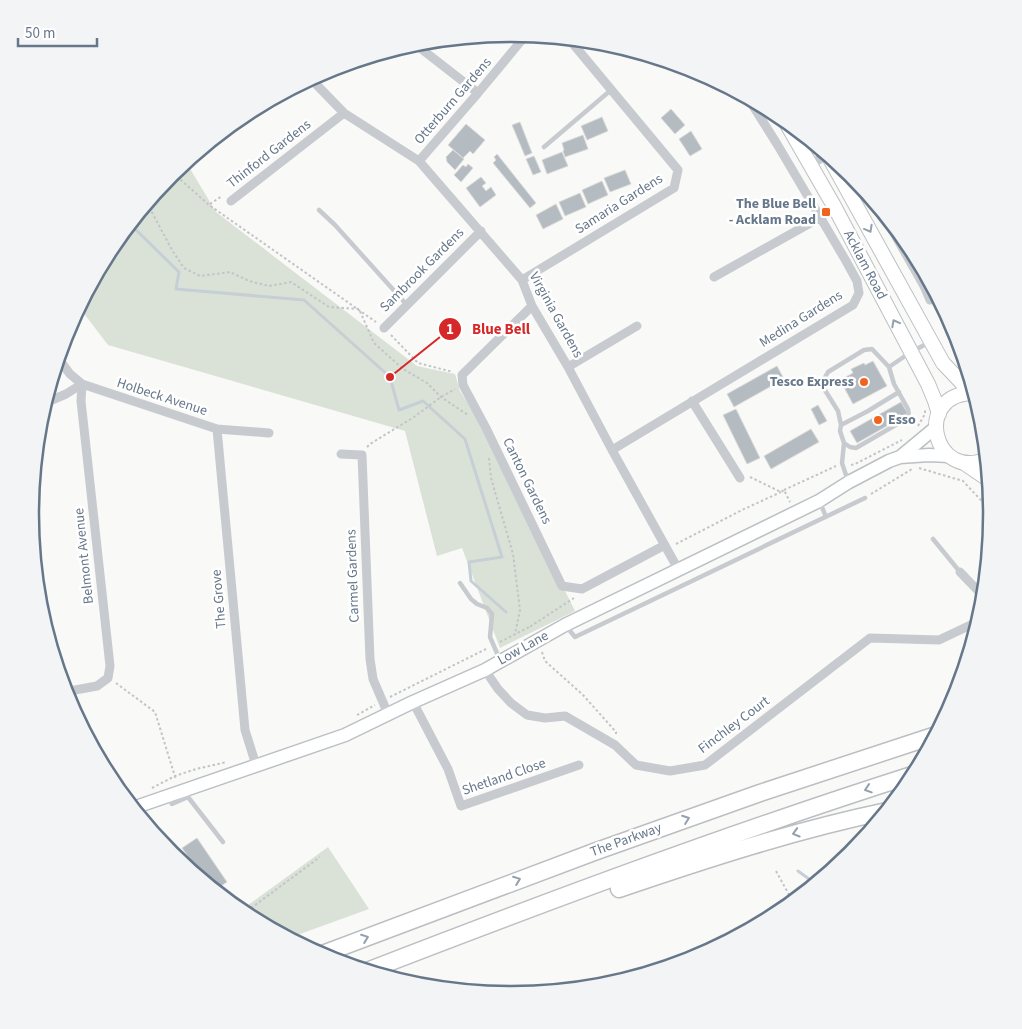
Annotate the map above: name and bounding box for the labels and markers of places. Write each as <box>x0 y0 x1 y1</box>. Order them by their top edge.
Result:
place label: The Blue Bell - Acklam Road <box>729 194 816 230</box>
marker: The Blue Bell - Acklam Road <box>820 206 832 218</box>
callout: Blue Bell <box>437 314 540 344</box>
place label: Tesco Express <box>770 372 854 392</box>
marker: Tesco Express <box>858 376 870 388</box>
place label: Esso <box>888 410 916 430</box>
marker: Esso <box>872 414 884 426</box>

